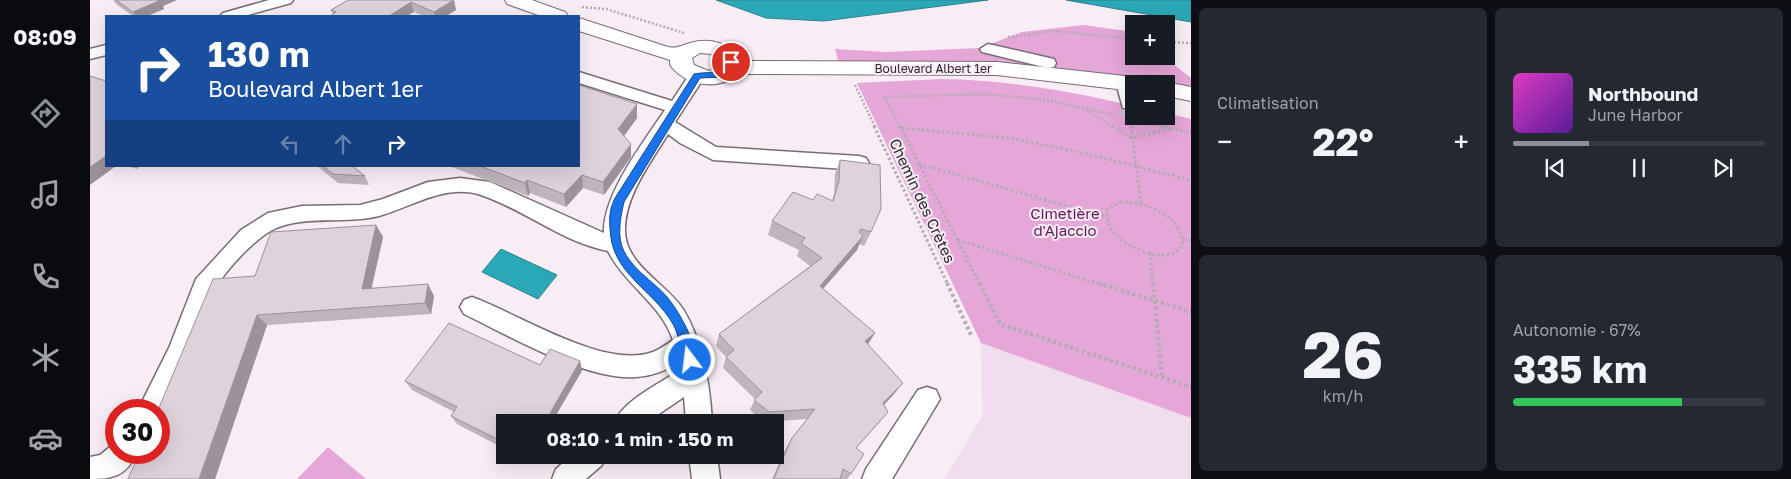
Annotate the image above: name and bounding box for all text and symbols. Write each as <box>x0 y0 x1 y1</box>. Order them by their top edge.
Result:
map controls <box>1125 15 1175 125</box>
button: + <box>1125 15 1175 65</box>
text: 08:09 <box>13 23 77 50</box>
text: 130 m <box>208 33 310 75</box>
icon: right <box>125 35 190 100</box>
pin <box>710 41 752 83</box>
icon: arrive <box>717 48 745 76</box>
street label: Boulevard Albert 1er <box>874 61 992 76</box>
text: Boulevard Albert 1er <box>208 75 423 102</box>
button: − <box>1125 75 1175 125</box>
text: Northbound <box>1588 82 1698 105</box>
text: Climatisation <box>1217 93 1319 113</box>
icon: directions <box>28 96 63 131</box>
text: June Harbor <box>1588 105 1683 125</box>
text: 22° <box>1312 119 1374 164</box>
text: − <box>1217 125 1232 158</box>
text: + <box>1454 125 1469 158</box>
icon: left <box>276 130 304 158</box>
icon: ahead <box>329 130 357 158</box>
icon: right <box>382 130 410 158</box>
street label: Chemin des Crètes <box>886 135 960 266</box>
icon: previous <box>1541 154 1569 182</box>
icon: pause <box>1625 154 1653 182</box>
icon: next <box>1709 154 1737 182</box>
icon: music <box>28 177 63 212</box>
park label: Cimetière d'Ajaccio <box>1030 204 1100 239</box>
icon: phone <box>28 259 63 294</box>
text: 26 <box>1303 314 1383 392</box>
text: Autonomie · 67% <box>1513 320 1641 340</box>
position arrow <box>663 333 715 385</box>
icon: climate <box>28 340 63 375</box>
text: 335 km <box>1513 346 1647 391</box>
text: km/h <box>1323 386 1363 406</box>
speed limit sign: 30 <box>105 399 170 464</box>
icon: car <box>28 421 63 456</box>
text: 08:10 · 1 min · 150 m <box>547 427 733 450</box>

